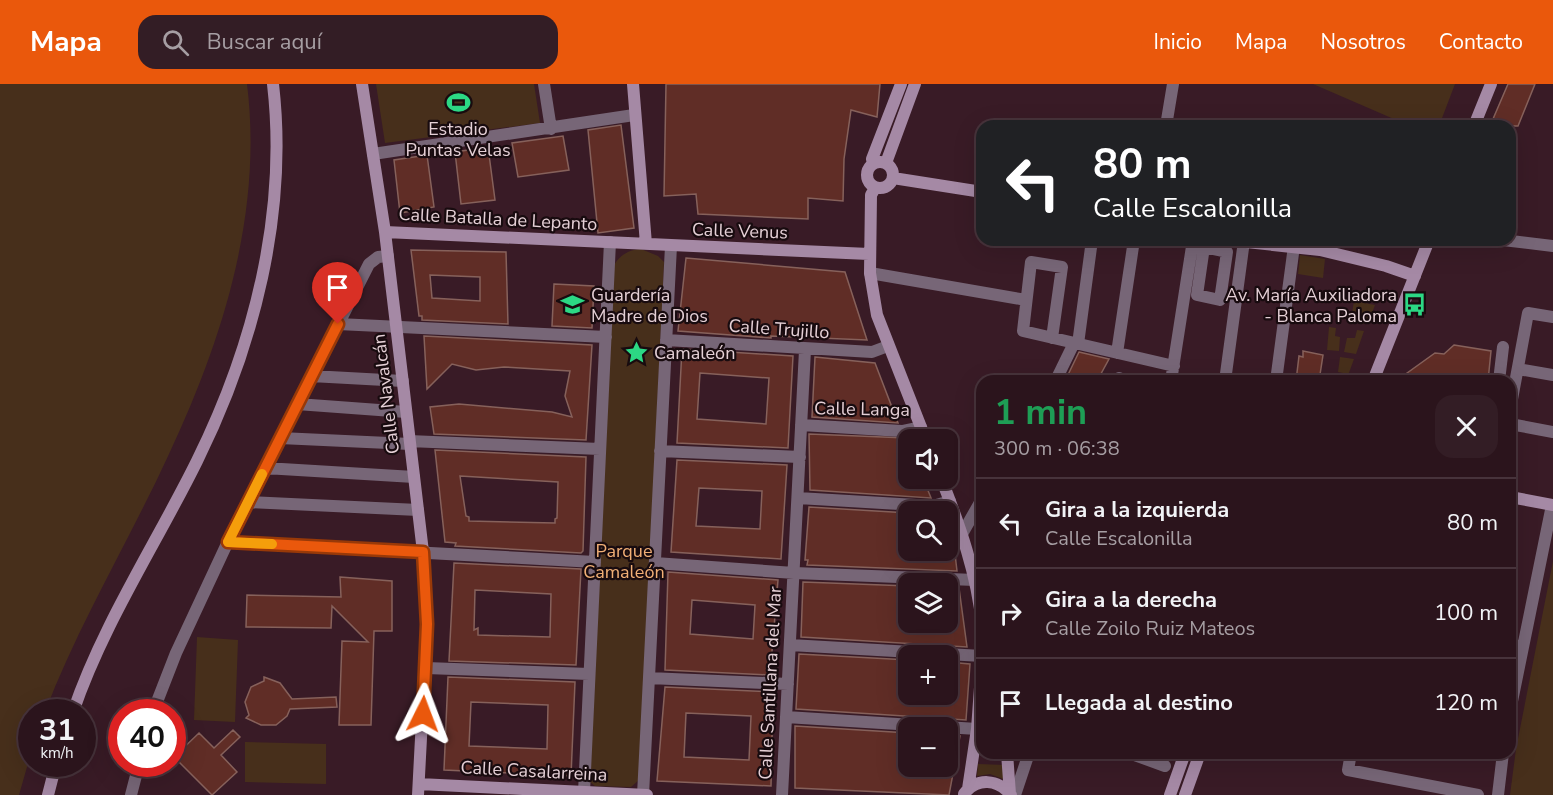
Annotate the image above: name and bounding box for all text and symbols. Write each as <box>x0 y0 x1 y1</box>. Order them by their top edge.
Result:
search box <box>138 15 558 69</box>
text: Mapa <box>30 23 102 61</box>
icon: search <box>159 26 192 59</box>
text: Buscar aquí <box>207 27 322 57</box>
text: Inicio <box>1154 28 1202 56</box>
text: Mapa <box>1235 28 1287 56</box>
text: Nosotros <box>1320 28 1406 56</box>
text: Contacto <box>1439 28 1523 56</box>
sports icon: Estadio Puntas Velas <box>445 90 471 116</box>
place label: Estadio Puntas Velas <box>405 117 511 162</box>
text: 80 m <box>1093 136 1192 193</box>
icon: left <box>994 144 1072 222</box>
text: Calle Escalonilla <box>1093 190 1292 227</box>
street label: Calle Batalla de Lepanto <box>398 202 598 236</box>
street label: Calle Venus <box>692 217 788 245</box>
pin <box>312 262 363 324</box>
icon: arrive <box>321 271 354 304</box>
place label: Guardería Madre de Dios <box>591 283 708 328</box>
place label: Av. María Auxiliadora - Blanca Paloma <box>1225 283 1397 328</box>
school or university icon: Guardería Madre de Dios <box>560 292 586 318</box>
bus stop icon: Av. María Auxiliadora - Blanca Paloma <box>1402 292 1428 318</box>
street label: Calle Trujillo <box>728 314 830 344</box>
street label: Calle Navalcán <box>367 333 405 455</box>
place icon: Camaleón <box>623 340 649 366</box>
place label: Camaleón <box>654 341 735 365</box>
text: 1 min <box>994 388 1087 437</box>
button: close <box>1435 395 1498 458</box>
street label: Calle Langa <box>814 396 910 422</box>
map controls <box>898 429 958 777</box>
button: sound <box>898 429 958 489</box>
text: 300 m · 06:38 <box>994 435 1120 462</box>
text: Gira a la izquierda <box>1045 495 1229 525</box>
button: search <box>898 501 958 561</box>
icon: left <box>994 507 1027 540</box>
text: 80 m <box>1447 508 1498 538</box>
text: Calle Escalonilla <box>1045 525 1193 552</box>
park label: Parque Camaleón <box>583 539 665 584</box>
button: layers <box>898 573 958 633</box>
street label: Calle Santillana del Mar <box>753 585 787 780</box>
text: Gira a la derecha <box>1045 585 1217 615</box>
icon: right <box>994 597 1027 630</box>
text: 100 m <box>1434 598 1498 628</box>
text: Calle Zoilo Ruiz Mateos <box>1045 615 1255 642</box>
button: + <box>898 645 958 705</box>
position arrow <box>391 682 455 746</box>
icon: arrive <box>994 687 1027 720</box>
text: Llegada al destino <box>1045 688 1233 718</box>
text: 120 m <box>1434 688 1498 718</box>
speed limit sign: 40 <box>108 699 186 777</box>
text: 31 <box>39 710 75 751</box>
button: − <box>898 717 958 777</box>
text: km/h <box>40 743 74 763</box>
street label: Calle Casalarreina <box>460 755 608 787</box>

